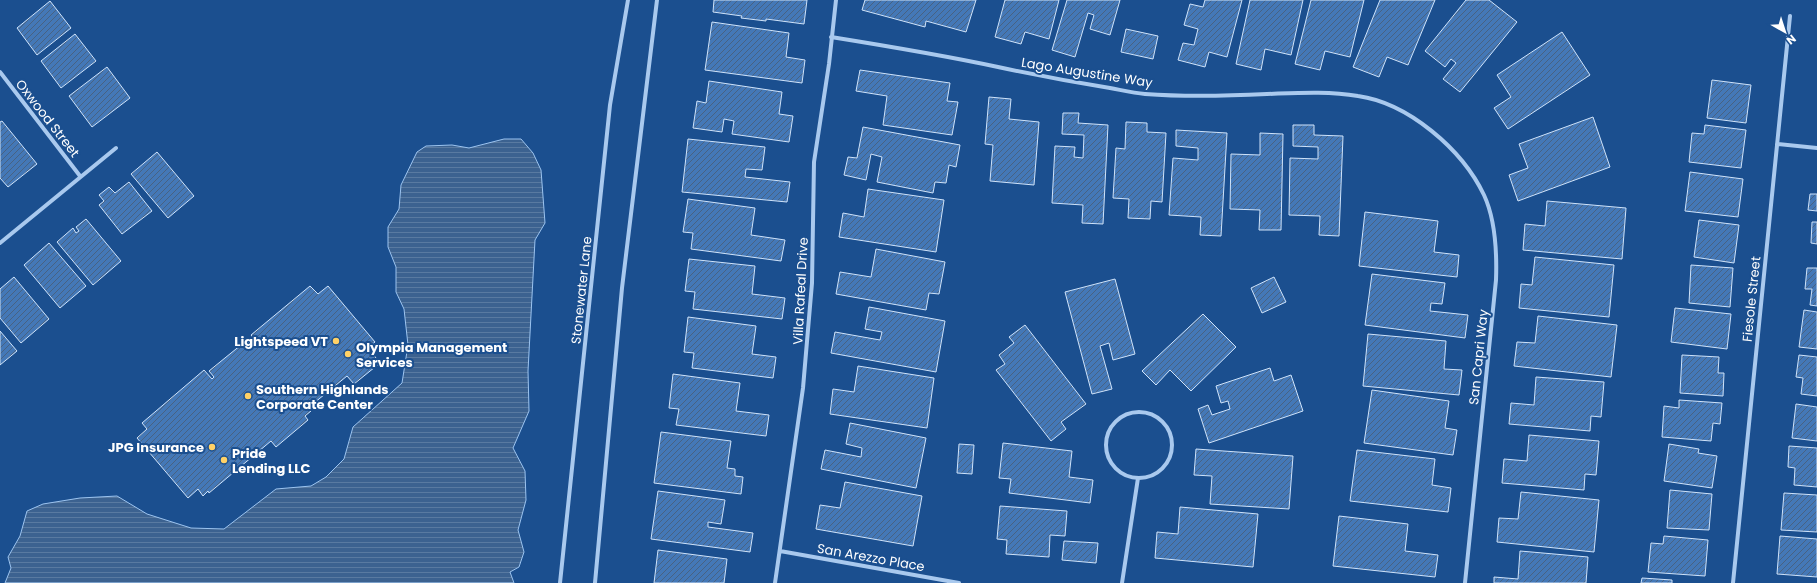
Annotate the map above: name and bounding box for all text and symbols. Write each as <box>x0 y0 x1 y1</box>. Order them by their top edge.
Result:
north arrow <box>1765 12 1805 52</box>
text: N <box>1783 31 1800 49</box>
street label: Lago Augustine Way <box>1020 53 1155 92</box>
street label: Oxwood Street <box>11 75 84 161</box>
street label: Stonewater Lane <box>566 235 597 345</box>
street label: Villa Rafeal Drive <box>788 237 813 345</box>
street label: Fiesole Street <box>1738 255 1765 343</box>
street label: San Capri Way <box>1464 308 1493 406</box>
place label: Lightspeed VT <box>234 332 328 351</box>
marker: Lightspeed VT <box>331 336 341 346</box>
place label: Olympia Management Services <box>356 338 507 372</box>
marker: Olympia Management Services <box>343 349 353 359</box>
place label: Southern Highlands Corporate Center <box>256 380 389 414</box>
marker: Southern Highlands Corporate Center <box>243 391 253 401</box>
place label: JPG Insurance <box>108 438 204 457</box>
marker: JPG Insurance <box>207 442 217 452</box>
place label: Pride Lending LLC <box>232 444 310 478</box>
marker: Pride Lending LLC <box>219 455 229 465</box>
street label: San Arezzo Place <box>816 539 926 576</box>

